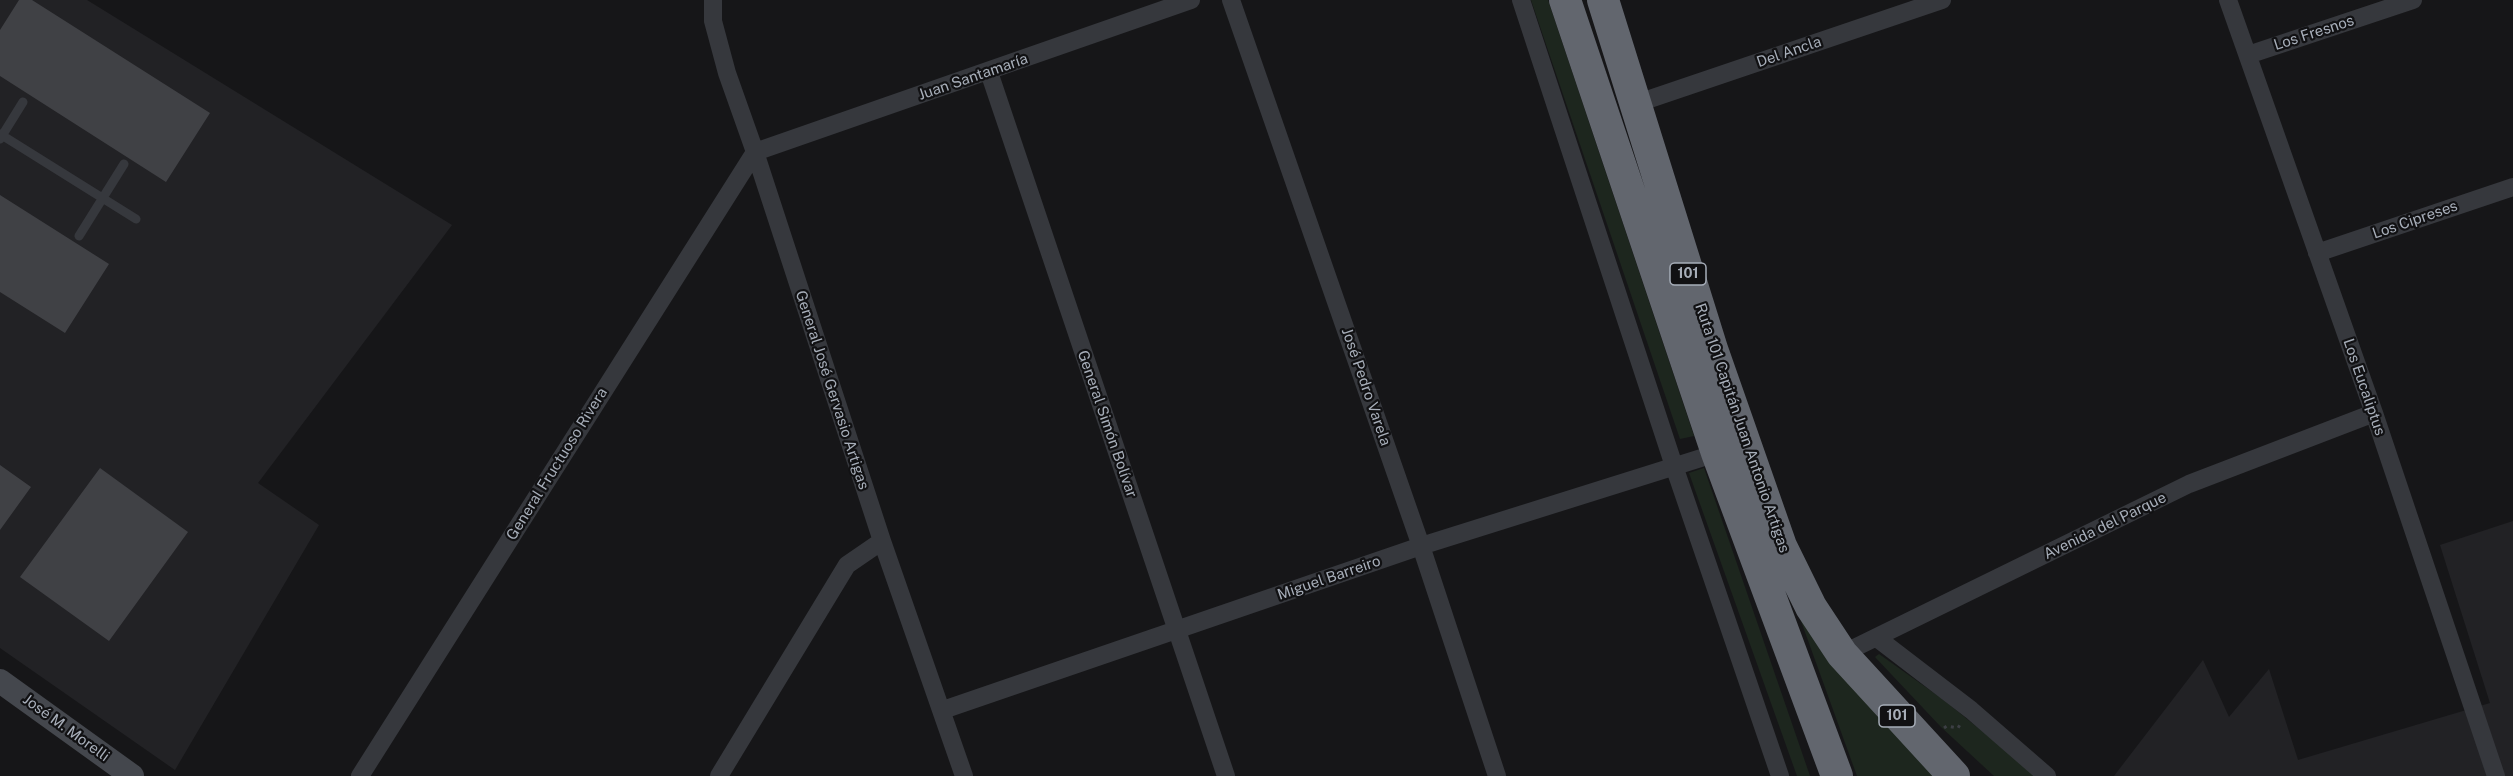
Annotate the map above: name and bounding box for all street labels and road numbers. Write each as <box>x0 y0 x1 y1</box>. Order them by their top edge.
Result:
street label: Los Fresnos <box>2272 12 2356 54</box>
street label: Del Ancla <box>1754 33 1824 71</box>
street label: Juan Santamaría <box>916 50 1030 104</box>
street label: Los Cipreses <box>2370 197 2460 243</box>
road number: 101 <box>1670 263 1706 285</box>
street label: General José Gervasio Artigas <box>791 288 873 492</box>
street label: Ruta 101 Capitán Juan Antonio Artigas <box>1691 301 1793 555</box>
street label: José Pedro Varela <box>1337 326 1395 448</box>
street label: Los Eucaliptus <box>2339 336 2389 438</box>
street label: General Simón Bolívar <box>1073 348 1141 500</box>
street label: General Fructuoso Rivera <box>503 385 611 543</box>
street label: Avenida del Parque <box>2041 489 2169 563</box>
street label: Miguel Barreiro <box>1275 552 1383 604</box>
street label: José M. Morelli <box>19 691 113 765</box>
road number: 101 <box>1879 705 1915 727</box>

